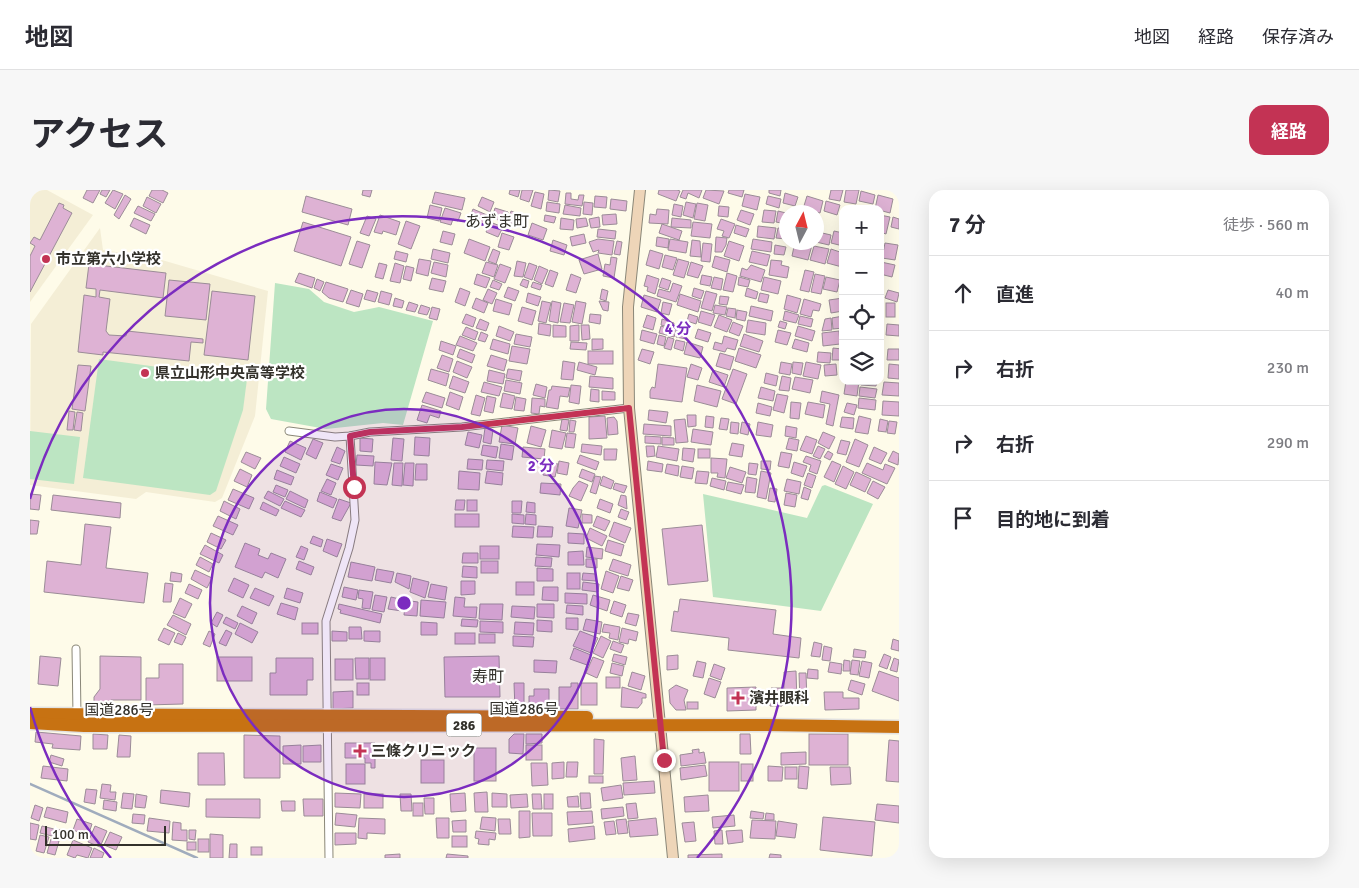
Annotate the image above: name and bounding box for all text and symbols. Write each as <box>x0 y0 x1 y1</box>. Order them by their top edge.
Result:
text: 地図 <box>25 22 73 52</box>
text: 地図 <box>1134 26 1170 48</box>
text: 経路 <box>1198 26 1234 48</box>
text: 保存済み <box>1262 26 1334 48</box>
button: 経路 <box>1249 105 1329 155</box>
text: アクセス <box>30 113 168 156</box>
north arrow <box>779 205 824 250</box>
map controls <box>839 205 884 385</box>
button: + <box>839 205 884 250</box>
district label: あずま町 <box>465 212 529 232</box>
text: 7 分 <box>949 212 986 238</box>
text: 徒歩 · 560 m <box>1223 215 1309 235</box>
place label: 市立第六小学校 <box>56 250 161 268</box>
button: − <box>839 250 884 295</box>
marker: 市立第六小学校 <box>40 253 52 265</box>
icon: ahead <box>949 279 977 307</box>
text: 直進 <box>996 283 1034 307</box>
text: 40 m <box>1275 283 1309 303</box>
button: locate <box>839 295 884 340</box>
text: 4 分 <box>665 320 691 338</box>
button: layers <box>839 340 884 385</box>
icon: right <box>949 354 977 382</box>
text: 右折 <box>996 358 1034 382</box>
text: 230 m <box>1267 358 1309 378</box>
place label: 県立山形中央高等学校 <box>155 364 305 382</box>
marker: 県立山形中央高等学校 <box>139 367 151 379</box>
icon: right <box>949 429 977 457</box>
text: 右折 <box>996 433 1034 457</box>
text: 290 m <box>1267 433 1309 453</box>
text: 2 分 <box>528 457 554 475</box>
route start <box>343 476 366 499</box>
icon: arrive <box>949 504 977 532</box>
text: 目的地に到着 <box>996 508 1110 532</box>
centre of rings <box>395 594 413 612</box>
district label: 寿町 <box>472 667 504 687</box>
place label: 濱井眼科 <box>749 689 809 707</box>
marker: 濱井眼科 <box>731 691 745 705</box>
street label: 国道286号 <box>489 700 559 718</box>
street label: 国道286号 <box>84 701 154 719</box>
road number: 286 <box>446 714 482 736</box>
place label: 三條クリニック <box>371 742 476 760</box>
marker: 三條クリニック <box>353 744 367 758</box>
route end <box>653 749 676 772</box>
scale bar <box>45 823 166 846</box>
text: 100 m <box>52 826 89 843</box>

